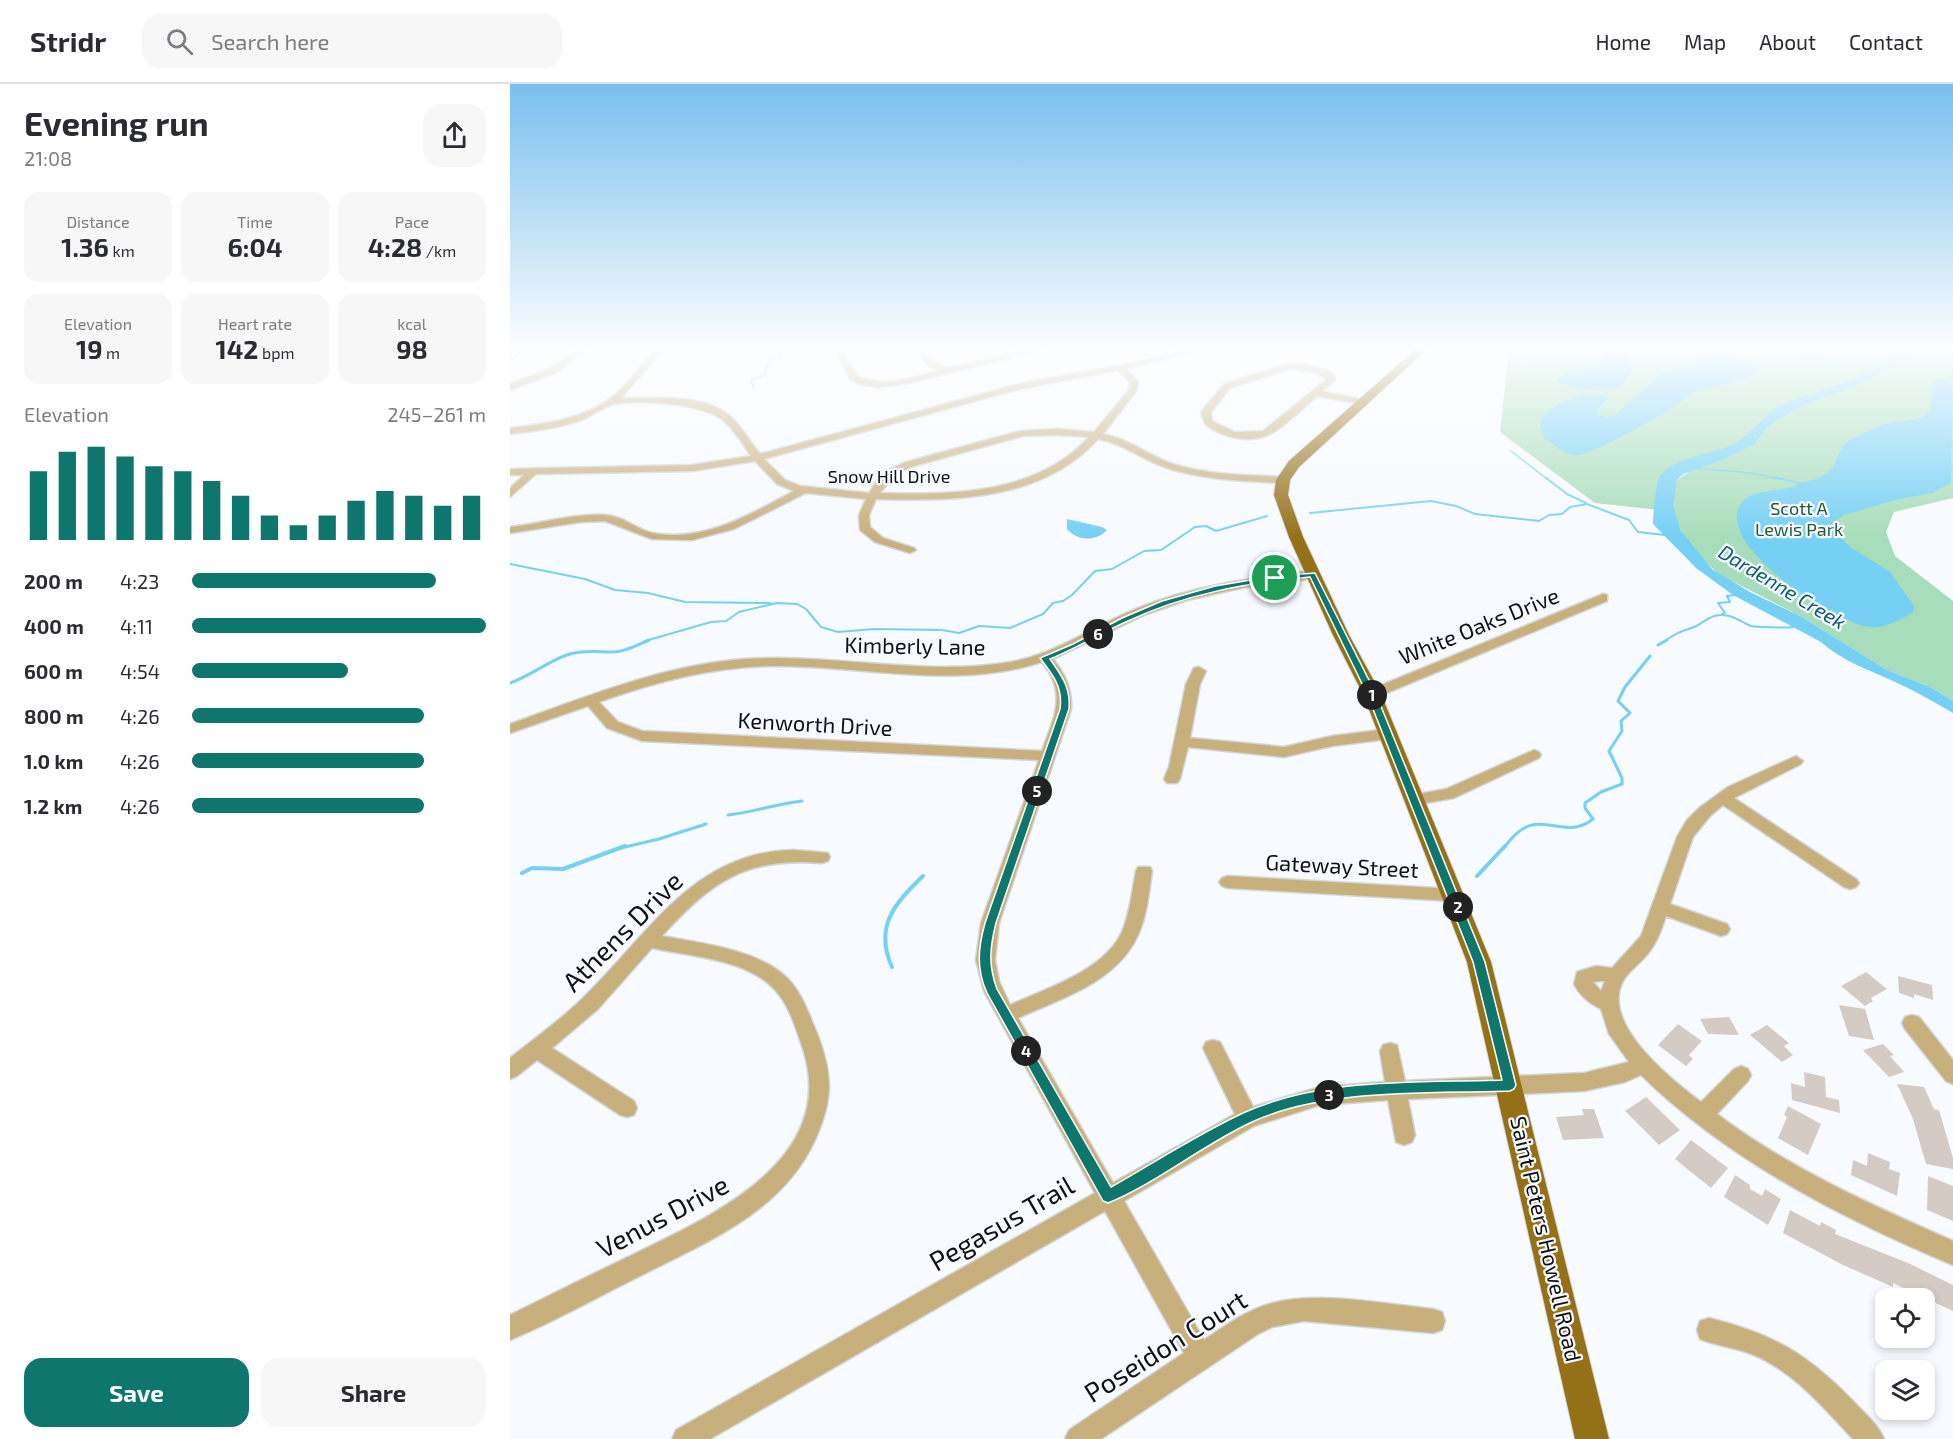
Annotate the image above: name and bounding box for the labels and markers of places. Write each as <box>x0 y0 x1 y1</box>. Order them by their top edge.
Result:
pin <box>1249 552 1300 603</box>
pin: 6 <box>1083 619 1113 649</box>
pin: 1 <box>1357 680 1387 710</box>
pin: 5 <box>1022 776 1052 806</box>
pin: 2 <box>1443 892 1473 922</box>
pin: 4 <box>1011 1036 1041 1066</box>
pin: 3 <box>1314 1080 1344 1110</box>

